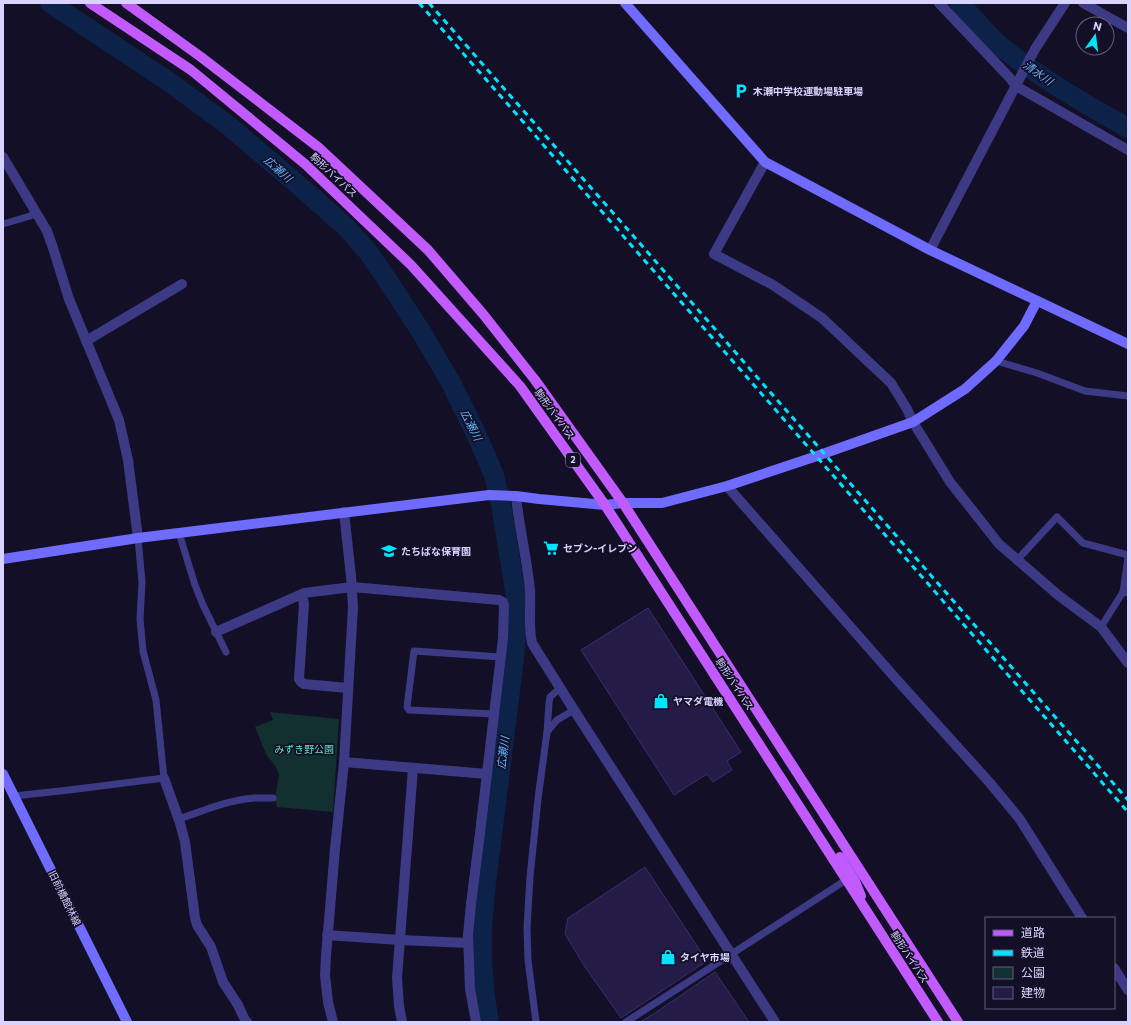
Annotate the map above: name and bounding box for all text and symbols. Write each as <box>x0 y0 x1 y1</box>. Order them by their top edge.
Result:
north arrow <box>1075 16 1115 56</box>
text: N <box>1092 19 1103 33</box>
water label: 清水川 <box>1021 58 1056 88</box>
parking icon: 木瀬中学校運動場駐車場 <box>732 82 750 100</box>
place label: 木瀬中学校運動場駐車場 <box>752 85 863 97</box>
street label: 駒形バイパス <box>308 150 360 200</box>
water label: 広瀬川 <box>262 153 296 185</box>
street label: 駒形バイパス <box>533 386 577 442</box>
water label: 広瀬川 <box>458 407 485 443</box>
road number: 2 <box>566 453 580 467</box>
supermarket icon: セブン-イレブン <box>542 539 560 557</box>
school or university icon: たちばな保育園 <box>380 542 398 560</box>
place label: セブン-イレブン <box>563 542 637 554</box>
place label: たちばな保育園 <box>401 545 471 557</box>
street label: 駒形バイパス <box>714 656 756 712</box>
shop icon: ヤマダ電機 <box>652 692 670 710</box>
place label: ヤマダ電機 <box>673 695 723 707</box>
water label: 広瀬川 <box>494 735 511 770</box>
park label: みずき野公園 <box>274 743 334 755</box>
street label: 旧前橋館林線 <box>46 868 84 928</box>
legend <box>985 917 1115 1009</box>
text: 道路 <box>1021 925 1045 939</box>
street label: 駒形バイパス <box>889 929 931 985</box>
text: 鉄道 <box>1021 945 1045 959</box>
shop icon: タイヤ市場 <box>659 948 677 966</box>
place label: タイヤ市場 <box>680 951 730 963</box>
text: 公園 <box>1021 965 1045 979</box>
text: 建物 <box>1021 985 1045 999</box>

